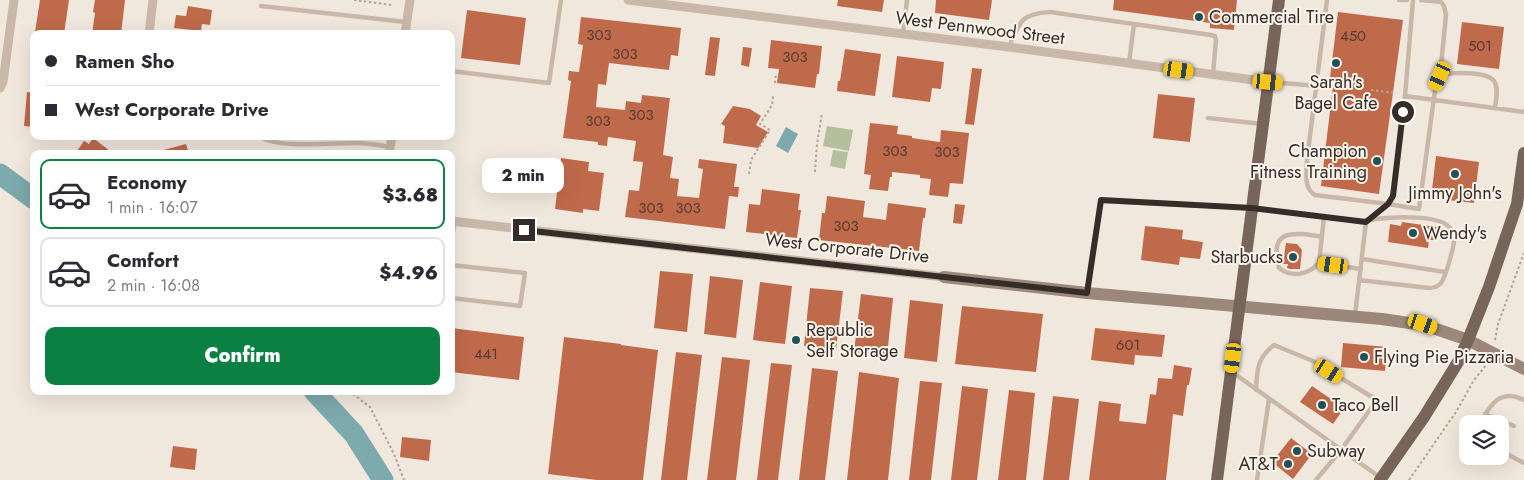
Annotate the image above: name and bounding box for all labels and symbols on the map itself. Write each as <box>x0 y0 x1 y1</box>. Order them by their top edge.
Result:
place label: Commercial Tire <box>1209 4 1334 30</box>
street label: West Pennwood Street <box>894 5 1067 51</box>
marker: Commercial Tire <box>1193 11 1205 23</box>
house number: 303 <box>586 24 612 46</box>
house number: 450 <box>1340 25 1366 47</box>
house number: 501 <box>1468 35 1492 57</box>
house number: 303 <box>612 43 638 65</box>
house number: 303 <box>782 46 808 68</box>
marker: Sarah's Bagel Cafe <box>1330 57 1342 69</box>
car <box>1427 59 1452 93</box>
car <box>1163 60 1194 80</box>
place label: Sarah's Bagel Cafe <box>1294 69 1378 116</box>
car <box>1252 73 1283 91</box>
route start <box>1392 101 1414 123</box>
house number: 303 <box>628 104 654 126</box>
house number: 303 <box>585 110 611 132</box>
place label: Champion Fitness Training <box>1250 138 1367 185</box>
house number: 303 <box>882 140 908 162</box>
house number: 303 <box>934 141 960 163</box>
marker: Champion Fitness Training <box>1371 155 1383 167</box>
callout: 2 min <box>483 158 565 192</box>
marker: Jimmy John's <box>1449 168 1461 180</box>
place label: Jimmy John's <box>1406 180 1502 206</box>
house number: 303 <box>638 197 664 219</box>
house number: 303 <box>675 197 701 219</box>
house number: 303 <box>833 215 859 237</box>
route end <box>513 219 535 241</box>
place label: Wendy's <box>1423 220 1487 246</box>
street label: West Corporate Drive <box>764 226 930 270</box>
marker: Wendy's <box>1407 227 1419 239</box>
place label: Starbucks <box>1210 244 1283 270</box>
marker: Starbucks <box>1287 251 1299 263</box>
car <box>1317 255 1348 275</box>
car <box>1406 312 1439 336</box>
place label: Republic Self Storage <box>806 317 898 364</box>
marker: Republic Self Storage <box>790 334 802 346</box>
house number: 601 <box>1116 334 1140 356</box>
car <box>1223 342 1242 374</box>
house number: 441 <box>474 343 498 365</box>
place label: Flying Pie Pizzaria <box>1374 344 1514 370</box>
marker: Flying Pie Pizzaria <box>1358 351 1370 363</box>
car <box>1312 357 1345 385</box>
place label: Taco Bell <box>1332 392 1399 418</box>
marker: Taco Bell <box>1316 399 1328 411</box>
place label: Subway <box>1307 438 1365 464</box>
marker: Subway <box>1291 445 1303 457</box>
place label: AT&T <box>1238 451 1279 477</box>
marker: AT&T <box>1282 458 1294 470</box>

